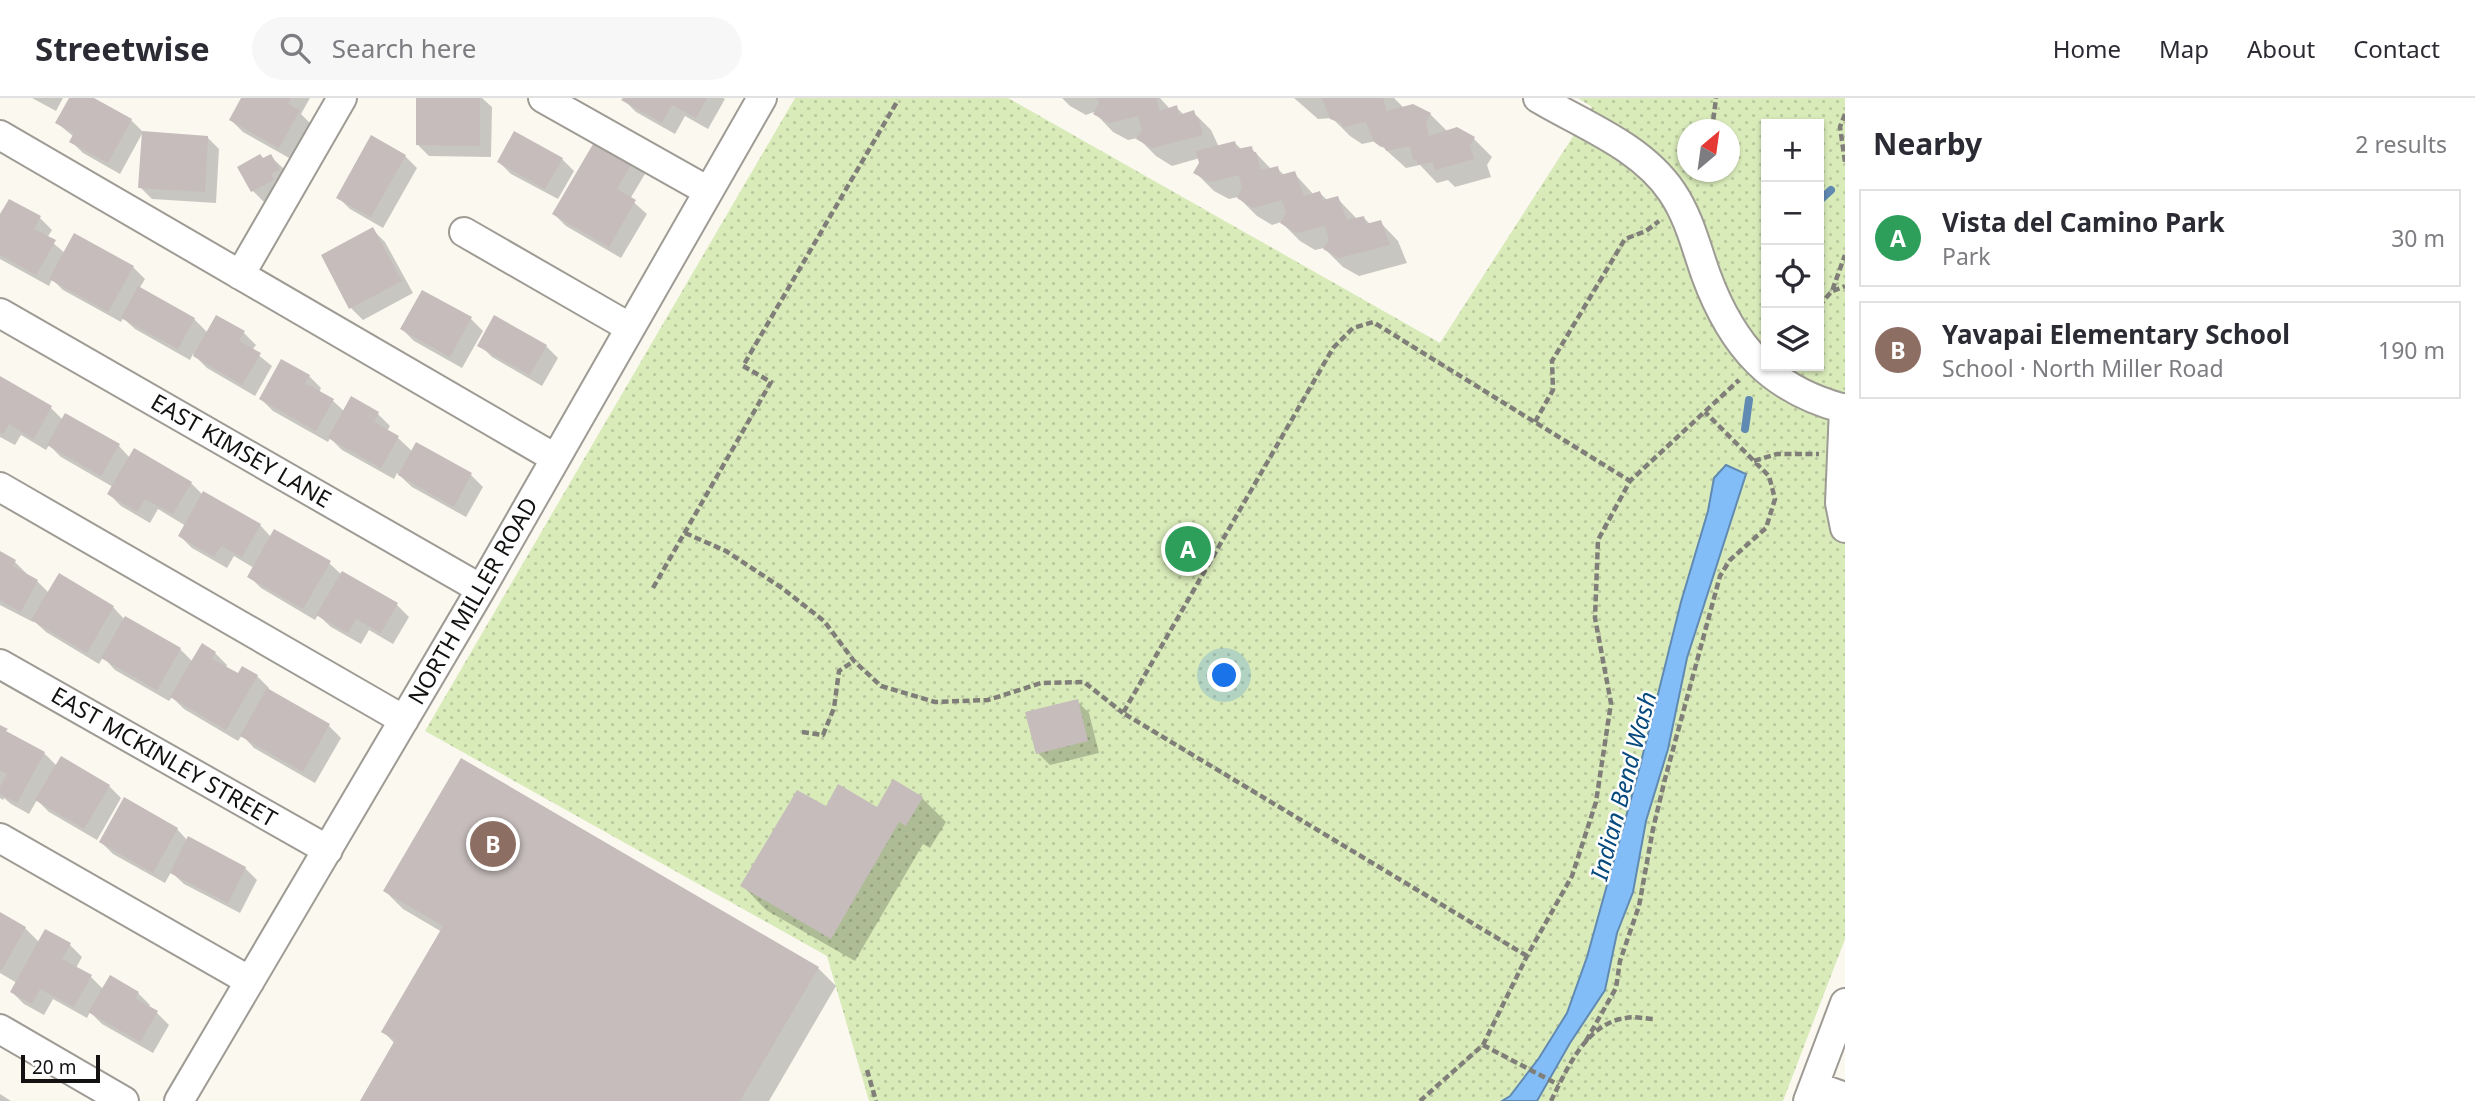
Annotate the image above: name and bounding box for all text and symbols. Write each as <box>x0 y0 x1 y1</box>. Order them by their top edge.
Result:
search box <box>252 17 742 80</box>
text: Streetwise <box>35 26 210 71</box>
icon: search <box>276 29 314 67</box>
text: Search here <box>332 30 476 66</box>
text: Home <box>2053 32 2121 65</box>
text: Map <box>2159 32 2209 65</box>
text: About <box>2247 32 2315 65</box>
text: Contact <box>2353 32 2440 65</box>
north arrow <box>1677 119 1740 182</box>
map controls <box>1761 119 1824 371</box>
button: + <box>1761 119 1824 182</box>
text: Nearby <box>1873 123 1982 164</box>
text: 2 results <box>2355 128 2447 160</box>
button: − <box>1761 182 1824 245</box>
text: Vista del Camino Park <box>1942 204 2225 240</box>
text: A <box>1890 222 1906 254</box>
text: 30 m <box>2391 222 2445 254</box>
text: Park <box>1942 240 1991 272</box>
button: locate <box>1761 245 1824 308</box>
button: layers <box>1761 308 1824 371</box>
text: Yavapai Elementary School <box>1942 316 2290 352</box>
text: B <box>1890 334 1906 366</box>
text: 190 m <box>2378 334 2445 366</box>
text: School · North Miller Road <box>1942 352 2224 384</box>
street label: EAST KIMSEY LANE <box>146 385 337 515</box>
street label: NORTH MILLER ROAD <box>400 491 545 710</box>
pin: A <box>1165 523 1211 575</box>
your location <box>1207 658 1241 692</box>
street label: EAST MCKINLEY STREET <box>46 678 283 834</box>
water label: Indian Bend Wash <box>1581 688 1664 884</box>
pin: B <box>470 818 516 870</box>
scale bar <box>21 1052 100 1084</box>
text: 20 m <box>32 1054 76 1080</box>

